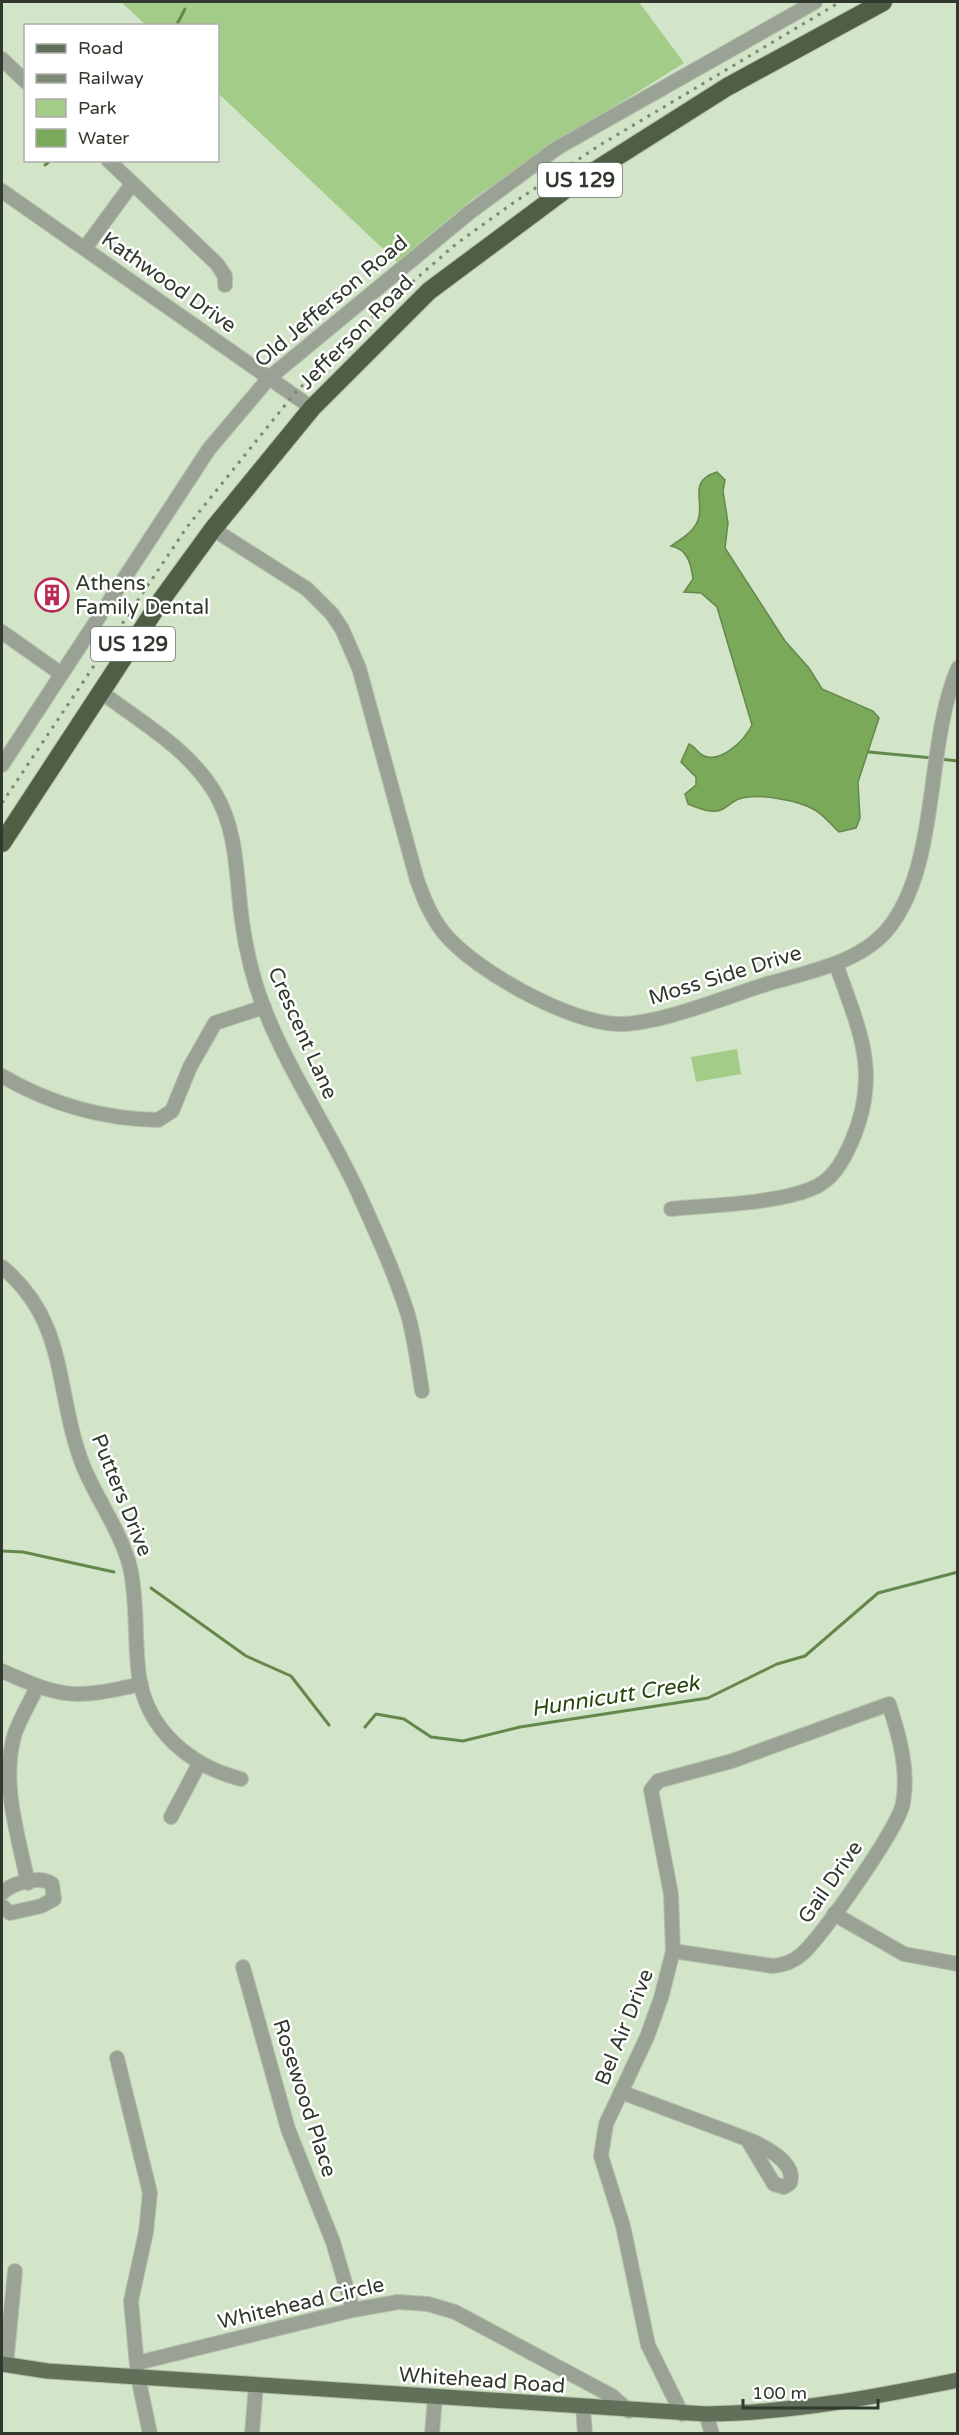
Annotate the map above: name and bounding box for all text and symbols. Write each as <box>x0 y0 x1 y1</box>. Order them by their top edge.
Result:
legend <box>24 24 219 162</box>
text: Road <box>78 37 123 59</box>
text: Railway <box>78 67 144 89</box>
text: Park <box>78 97 117 119</box>
text: Water <box>78 127 129 149</box>
road number: US 129 <box>538 163 622 197</box>
street label: Kathwood Drive <box>97 227 241 338</box>
street label: Old Jefferson Road <box>249 230 413 372</box>
street label: Jefferson Road <box>294 270 418 394</box>
place label: Athens Family Dental <box>75 571 209 620</box>
building icon: Athens Family Dental <box>34 577 70 613</box>
road number: US 129 <box>91 627 175 661</box>
street label: Moss Side Drive <box>646 940 805 1011</box>
street label: Crescent Lane <box>262 963 343 1103</box>
street label: Putters Drive <box>86 1430 157 1560</box>
water label: Hunnicutt Creek <box>529 1670 703 1722</box>
street label: Gail Drive <box>793 1836 868 1929</box>
street label: Bel Air Drive <box>590 1965 659 2089</box>
street label: Rosewood Place <box>267 2016 342 2180</box>
street label: Whitehead Circle <box>215 2272 387 2335</box>
street label: Whitehead Road <box>398 2362 566 2399</box>
scale bar <box>743 2372 878 2410</box>
text: 100 m <box>752 2382 807 2404</box>

